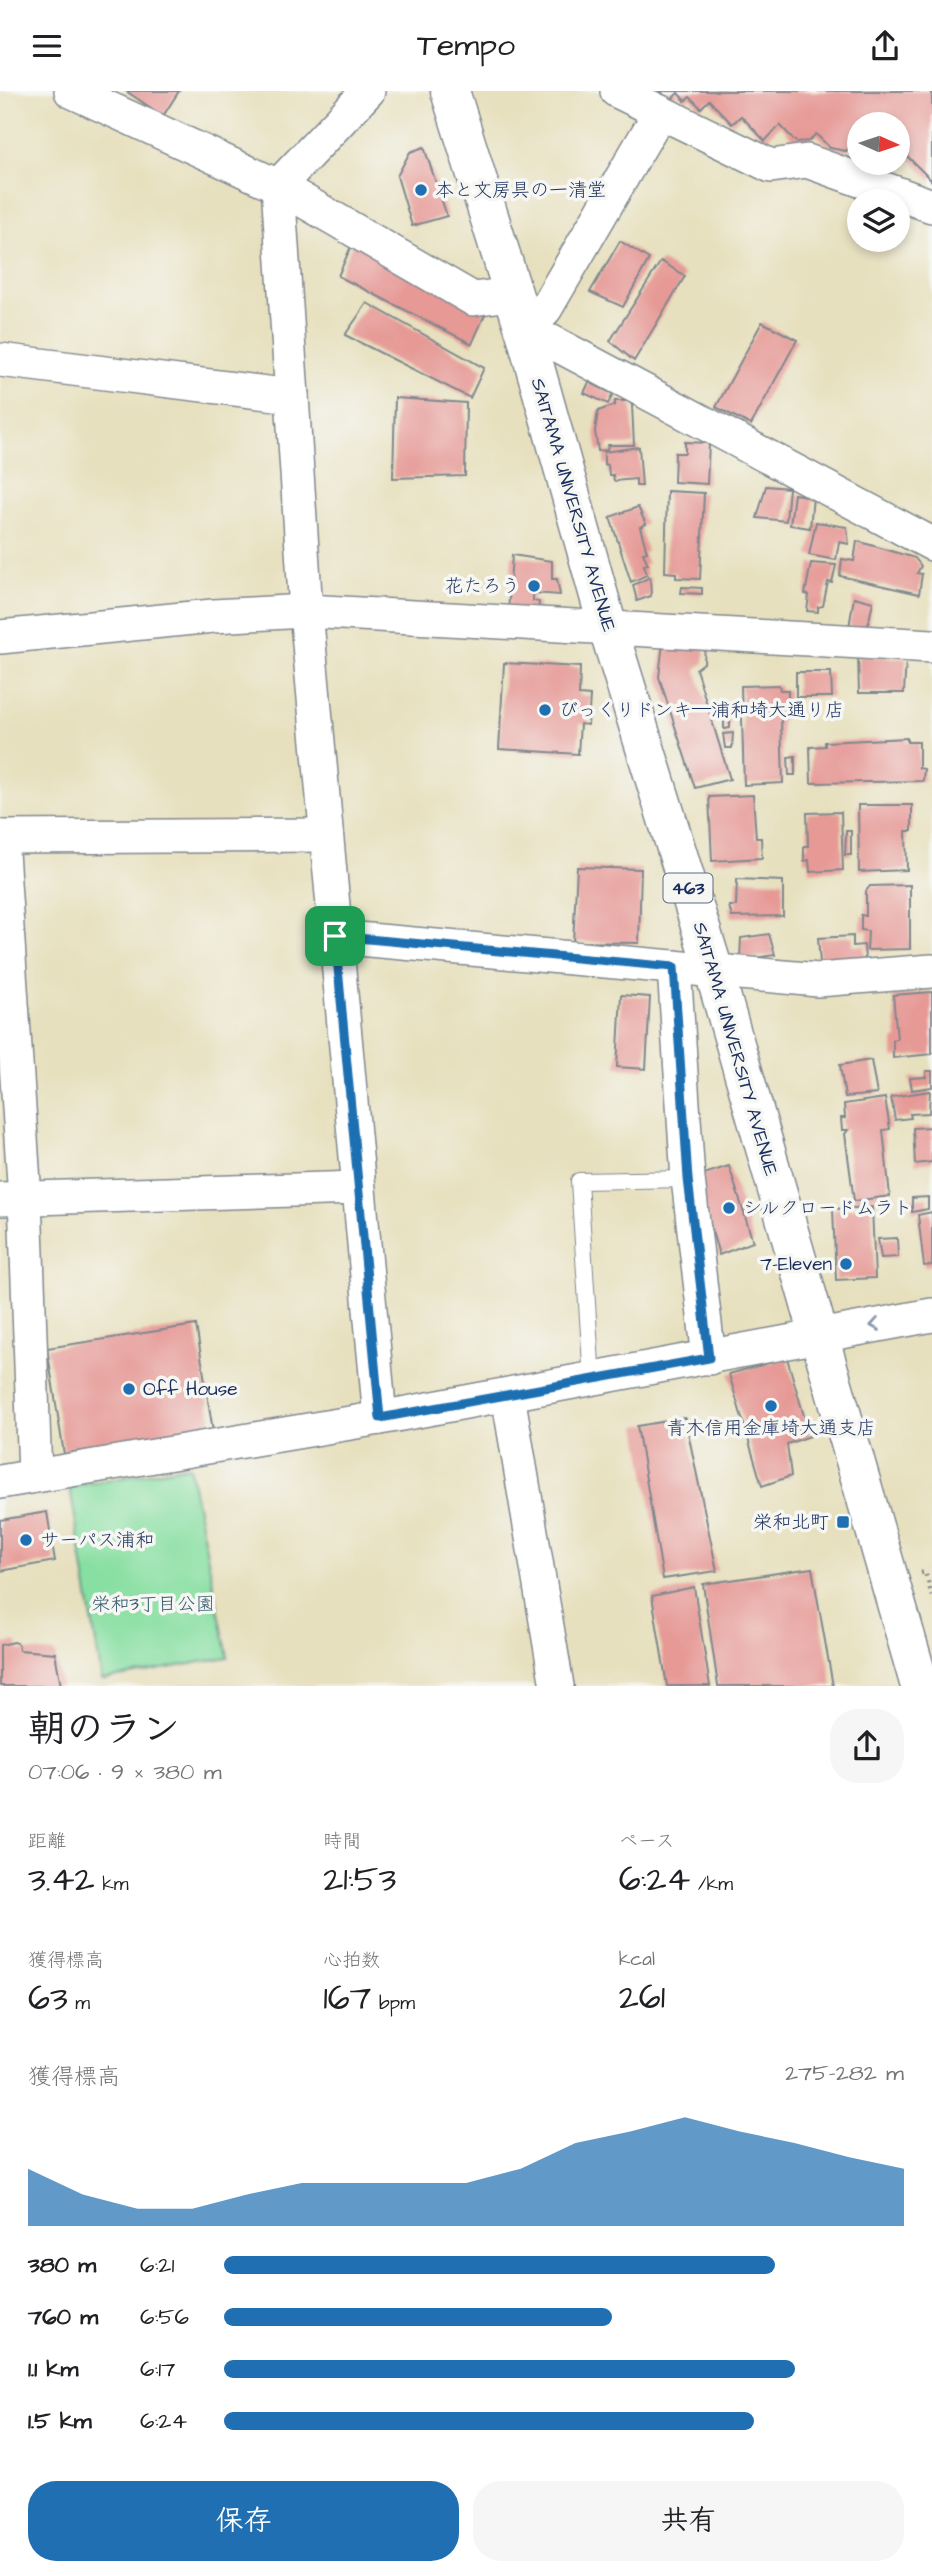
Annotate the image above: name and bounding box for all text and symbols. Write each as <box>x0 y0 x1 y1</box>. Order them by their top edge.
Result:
text: Tempo <box>417 23 515 68</box>
icon: menu <box>28 27 66 65</box>
icon: share <box>866 27 904 65</box>
north arrow <box>847 112 910 175</box>
map controls <box>847 112 910 252</box>
place label: 本と文房具の一清堂 <box>435 177 606 204</box>
marker: 本と文房具の一清堂 <box>413 182 429 198</box>
button: layers <box>847 189 910 252</box>
street label: SAITAMA UNIVERSITY AVENUE <box>524 375 622 635</box>
place label: 花たろう <box>444 573 520 600</box>
marker: 花たろう <box>526 578 542 594</box>
place label: びっくりドンキ―浦和埼大通り店 <box>559 697 844 724</box>
marker: びっくりドンキ―浦和埼大通り店 <box>537 702 553 718</box>
road number: 463 <box>664 873 712 903</box>
pin <box>305 906 365 966</box>
icon: arrive <box>316 917 354 955</box>
street label: SAITAMA UNIVERSITY AVENUE <box>686 919 784 1179</box>
place label: シルクロードムラト <box>743 1195 912 1222</box>
marker: シルクロードムラト <box>721 1200 737 1216</box>
place label: 7-Eleven <box>760 1251 832 1278</box>
marker: 7-Eleven <box>838 1256 854 1272</box>
one-way arrow <box>869 1317 881 1332</box>
place label: Off House <box>143 1376 238 1403</box>
marker: Off House <box>121 1381 137 1397</box>
marker: 青木信用金庫埼大通支店 <box>763 1398 779 1414</box>
place label: 青木信用金庫埼大通支店 <box>666 1415 876 1442</box>
place label: 栄和北町 <box>753 1509 829 1536</box>
marker: 栄和北町 <box>835 1514 851 1530</box>
place label: サーパス浦和 <box>40 1527 154 1554</box>
marker: サーパス浦和 <box>18 1532 34 1548</box>
park label: 栄和3丁目公園 <box>91 1591 215 1618</box>
text: 朝のラン <box>28 1704 180 1756</box>
button: share <box>830 1709 904 1783</box>
text: 07:06 · 9 × 380 m <box>28 1756 222 1788</box>
text: 距離 <box>28 1828 66 1855</box>
text: 時間 <box>323 1828 361 1855</box>
text: ペース <box>619 1828 675 1855</box>
text: 3.42 <box>28 1855 95 1904</box>
text: 21:53 <box>323 1855 396 1904</box>
text: 6:24 <box>619 1855 690 1904</box>
text: km <box>95 1871 129 1898</box>
text: /km <box>690 1871 733 1898</box>
text: kcal <box>619 1946 655 1973</box>
text: 獲得標高 <box>28 1947 104 1974</box>
text: 心拍数 <box>323 1947 380 1974</box>
text: 261 <box>619 1973 665 2022</box>
text: 63 <box>28 1974 68 2023</box>
text: 167 <box>323 1974 371 2023</box>
text: m <box>68 1990 90 2017</box>
text: bpm <box>371 1990 415 2017</box>
text: 275–282 m <box>785 2057 904 2089</box>
text: 獲得標高 <box>28 2061 120 2093</box>
text: 380 m <box>28 2249 96 2281</box>
text: 6:21 <box>140 2249 174 2281</box>
text: 760 m <box>28 2301 98 2333</box>
text: 6:56 <box>140 2301 189 2333</box>
text: 1.1 km <box>28 2353 78 2385</box>
text: 6:17 <box>140 2353 175 2385</box>
text: 1.5 km <box>28 2405 92 2437</box>
text: 6:24 <box>140 2405 187 2437</box>
button: 保存 <box>28 2481 459 2561</box>
button: 共有 <box>473 2481 904 2561</box>

